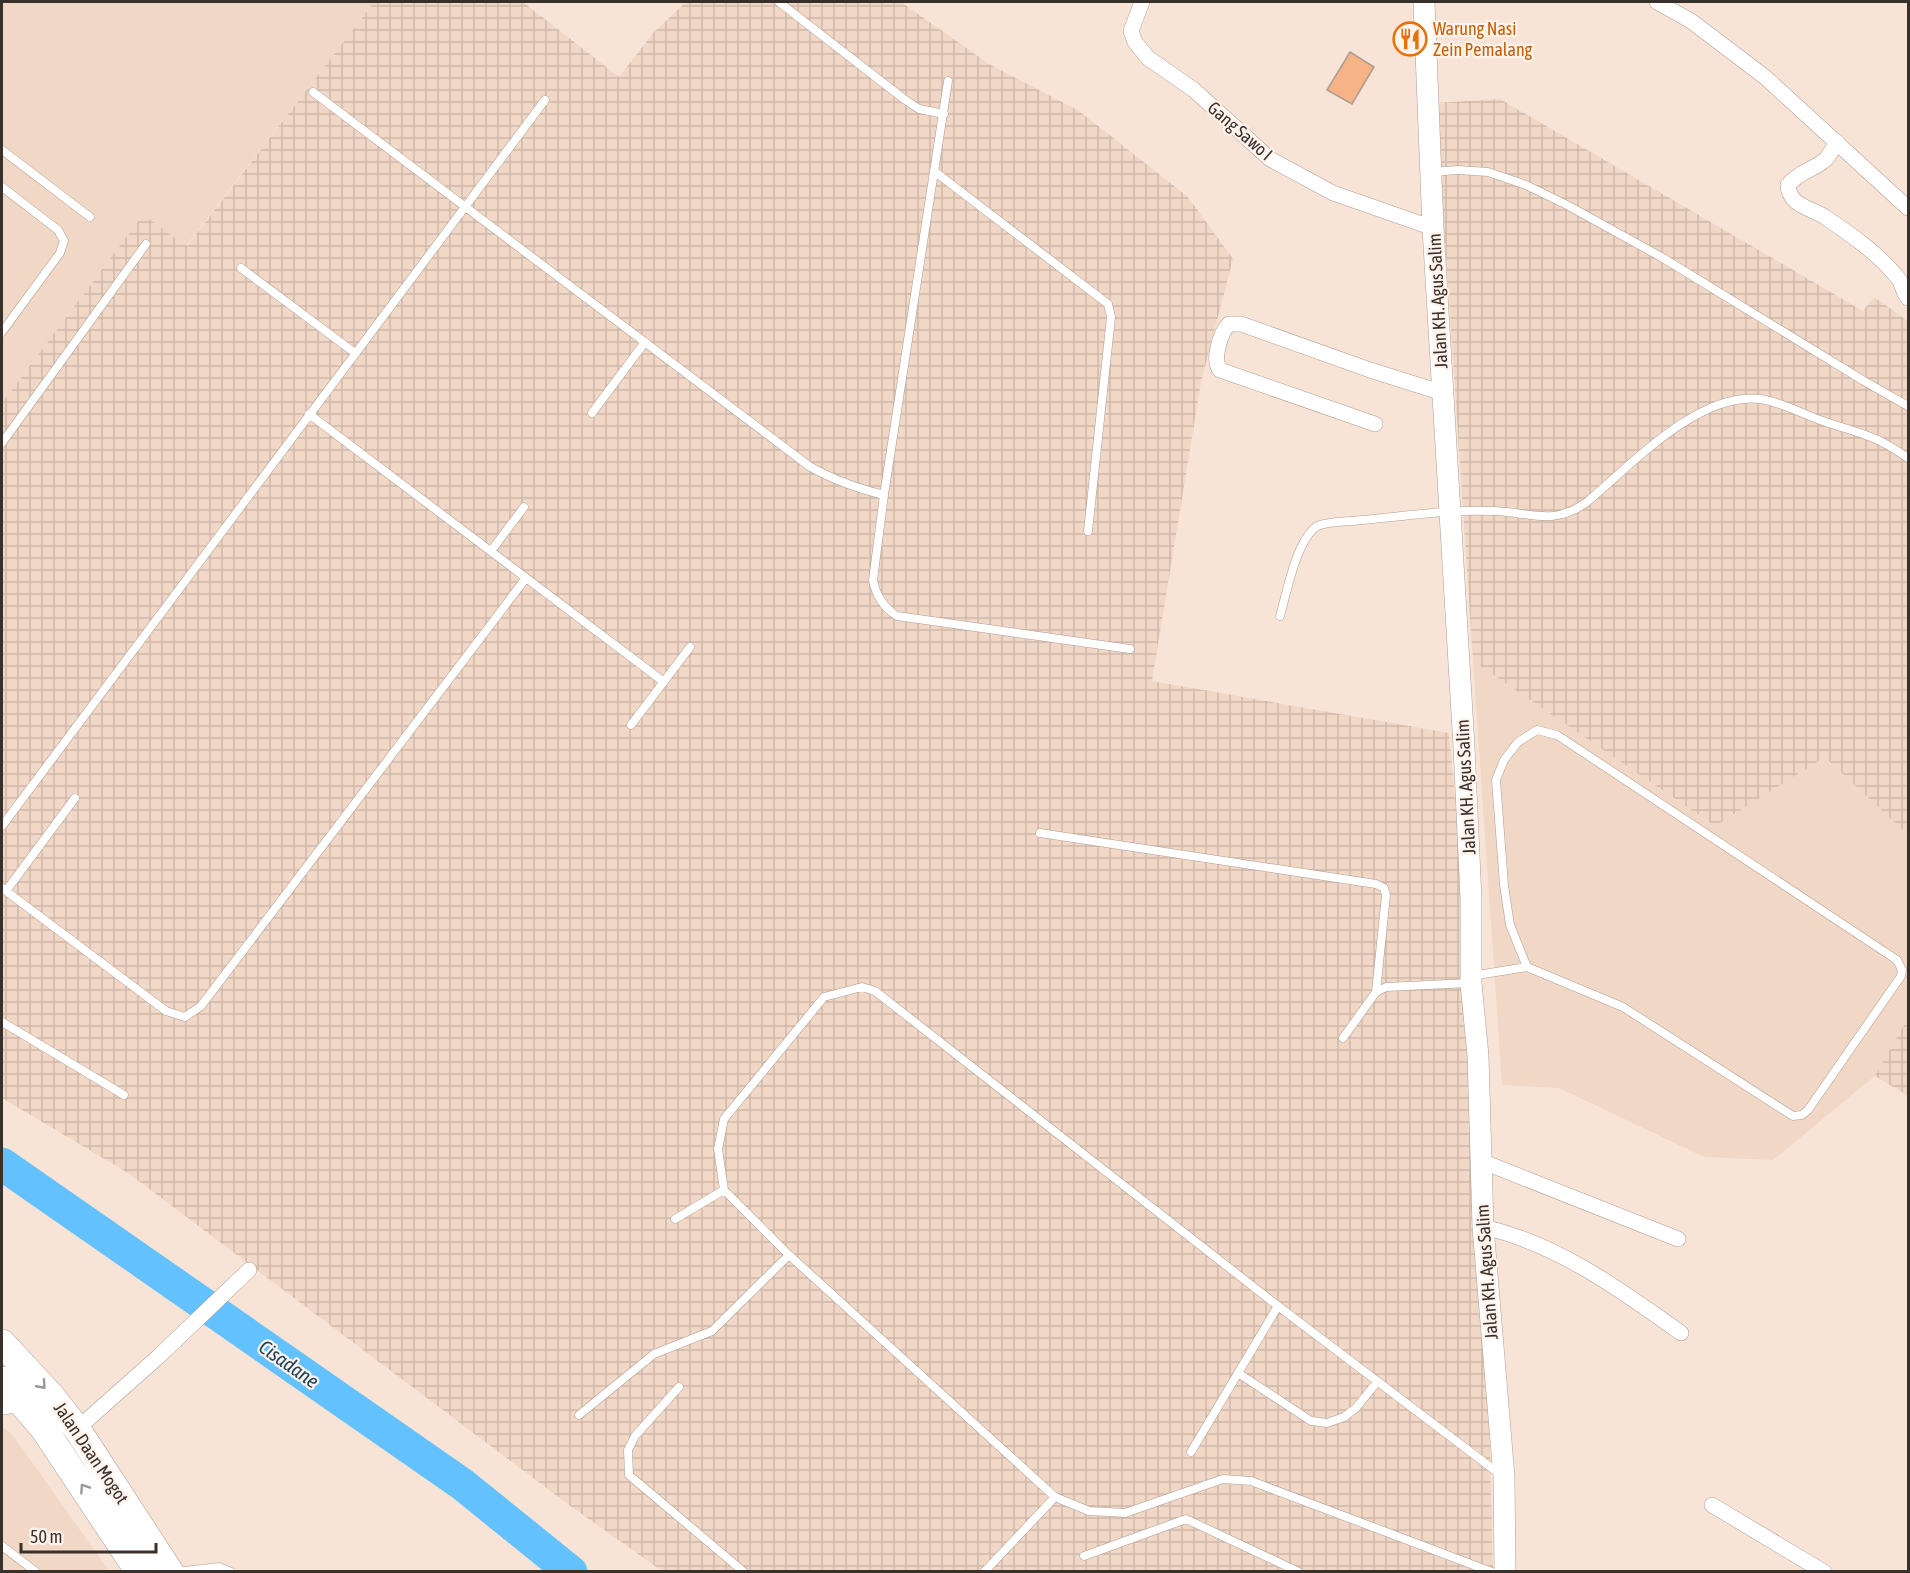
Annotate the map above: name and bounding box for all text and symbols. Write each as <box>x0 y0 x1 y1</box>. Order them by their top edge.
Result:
place label: Warung Nasi Zein Pemalang <box>1433 18 1533 60</box>
restaurant icon: Warung Nasi Zein Pemalang <box>1392 21 1428 57</box>
street label: Gang Sawo I <box>1204 97 1277 164</box>
street label: Jalan KH. Agus Salim <box>1423 233 1452 369</box>
street label: Jalan KH. Agus Salim <box>1451 719 1480 855</box>
street label: Jalan KH. Agus Salim <box>1471 1204 1502 1340</box>
water label: Cisadane <box>255 1335 324 1392</box>
one-way arrow <box>35 1378 46 1389</box>
street label: Jalan Daan Mogot <box>50 1398 133 1508</box>
one-way arrow <box>80 1483 91 1494</box>
scale bar <box>21 1516 156 1554</box>
text: 50 m <box>30 1526 62 1547</box>

